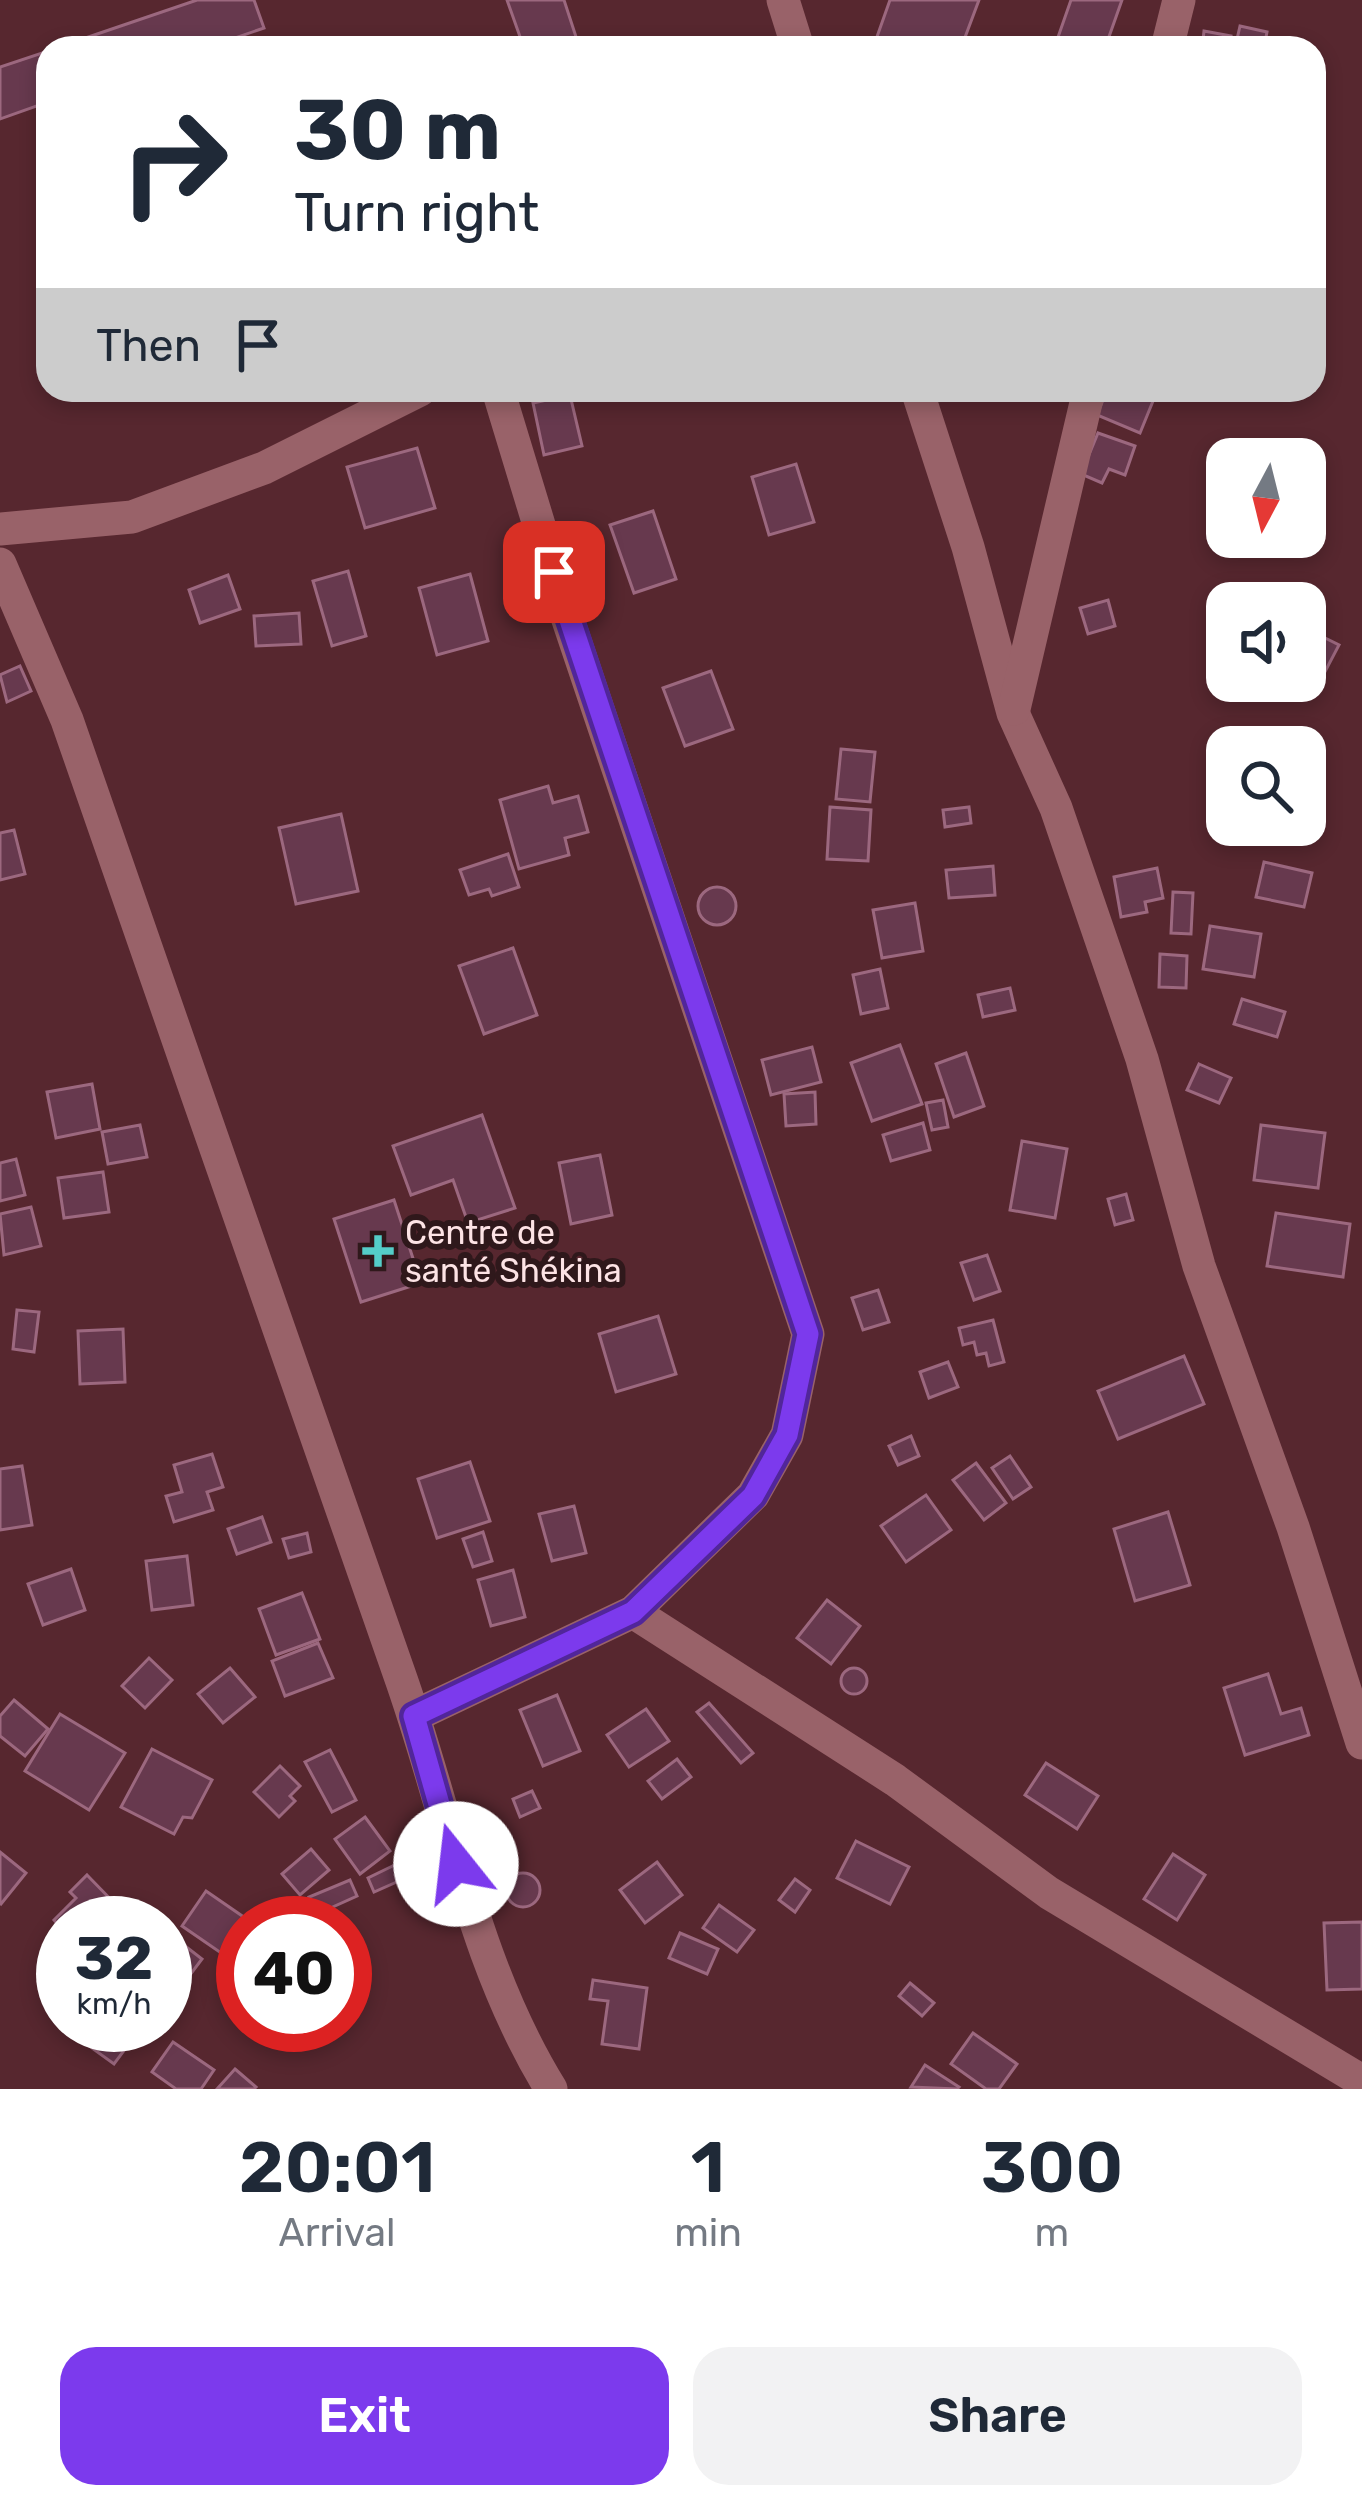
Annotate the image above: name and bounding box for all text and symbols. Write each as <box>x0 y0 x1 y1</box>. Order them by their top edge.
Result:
text: 30 m <box>294 80 501 180</box>
icon: right <box>96 84 252 240</box>
text: Turn right <box>294 181 539 245</box>
icon: arrive <box>225 312 291 378</box>
text: Then <box>96 319 201 372</box>
north arrow <box>1206 438 1326 558</box>
map controls <box>1206 438 1326 846</box>
pin <box>503 521 605 623</box>
icon: arrive <box>521 539 587 605</box>
button: sound <box>1206 582 1326 702</box>
button: search <box>1206 726 1326 846</box>
place label: Centre de santé Shékina <box>405 1213 622 1290</box>
marker: Centre de santé Shékina <box>362 1235 394 1267</box>
position arrow <box>393 1801 519 1927</box>
speed limit sign: 40 <box>216 1896 372 2052</box>
text: 32 <box>75 1923 153 1994</box>
text: km/h <box>77 1986 151 2022</box>
text: 20:01 <box>239 2125 435 2210</box>
text: 1 <box>691 2125 725 2210</box>
text: 300 <box>981 2125 1123 2210</box>
text: Arrival <box>279 2210 396 2256</box>
text: min <box>674 2210 742 2256</box>
text: m <box>1035 2210 1069 2256</box>
button: Exit <box>60 2347 669 2485</box>
button: Share <box>693 2347 1302 2485</box>

